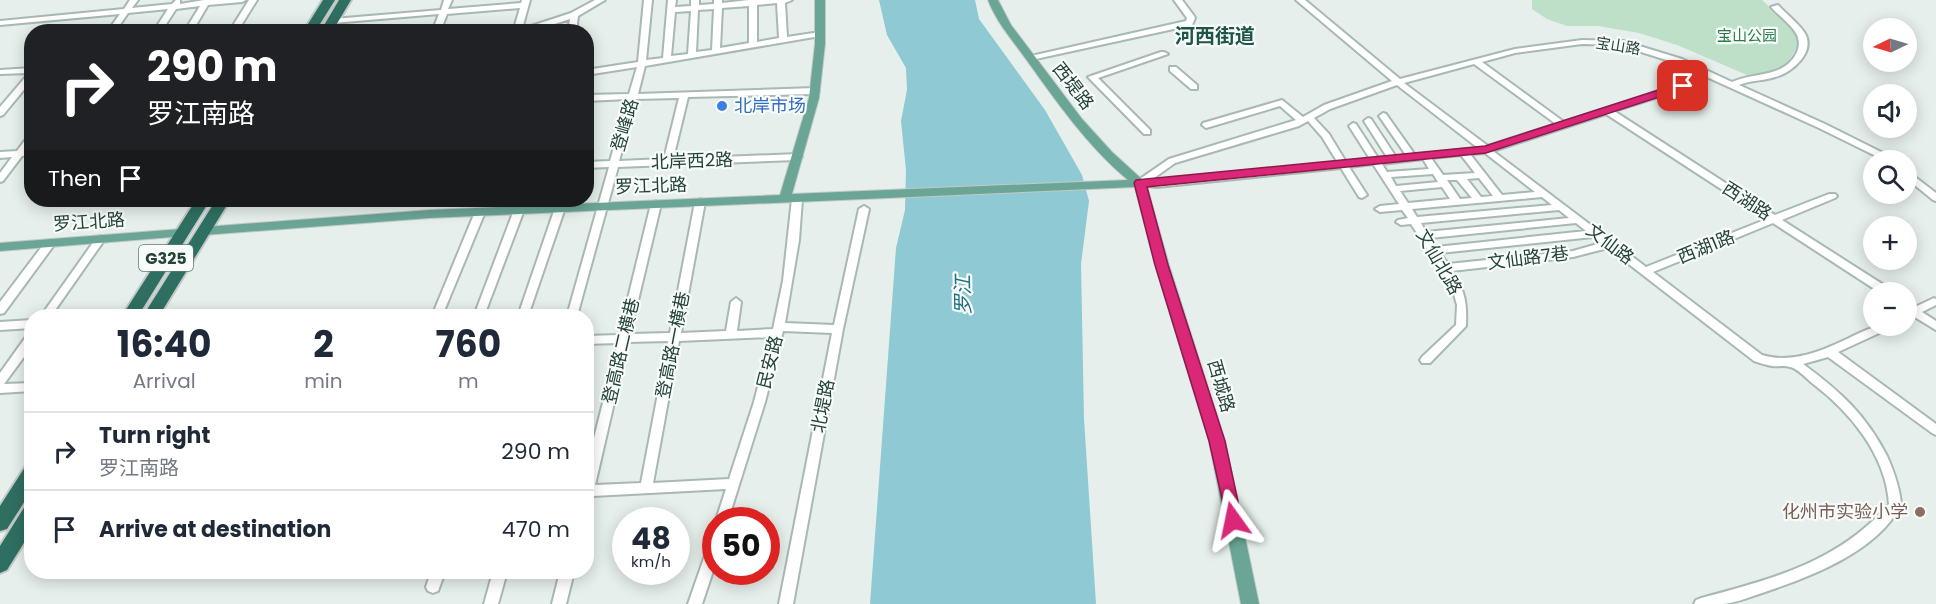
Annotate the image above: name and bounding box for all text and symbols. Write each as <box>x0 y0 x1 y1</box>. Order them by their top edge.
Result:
north arrow <box>1863 18 1917 72</box>
map controls <box>1863 18 1917 336</box>
district label: 河西街道 <box>1175 22 1255 50</box>
park label: 宝山公园 <box>1717 25 1777 46</box>
street label: 宝山路 <box>1594 32 1642 59</box>
text: 290 m <box>147 37 278 96</box>
icon: right <box>48 48 126 126</box>
street label: 西堤路 <box>1047 57 1100 115</box>
pin <box>1657 60 1708 111</box>
icon: arrive <box>1666 69 1699 102</box>
button: sound <box>1863 84 1917 138</box>
place label: 北岸市场 <box>734 93 806 118</box>
text: 罗江南路 <box>147 95 255 132</box>
street label: 登峰路 <box>605 95 644 154</box>
marker: 北岸市场 <box>715 99 729 113</box>
street label: 北岸西2路 <box>650 147 734 174</box>
button: search <box>1863 150 1917 204</box>
icon: arrive <box>114 162 147 195</box>
text: Then <box>48 163 102 194</box>
street label: 罗江北路 <box>615 172 687 199</box>
street label: 西湖路 <box>1718 175 1777 226</box>
street label: 罗江北路 <box>52 207 126 236</box>
button: + <box>1863 216 1917 270</box>
street label: 文仙路 <box>1581 217 1639 270</box>
street label: 文仙北路 <box>1411 224 1468 299</box>
street label: 西湖1路 <box>1673 224 1738 269</box>
street label: 文仙路7巷 <box>1486 240 1570 275</box>
road number: G325 <box>139 245 193 271</box>
water label: 罗江 <box>949 273 977 315</box>
button: − <box>1863 282 1917 336</box>
street label: 登高路一横巷 <box>650 290 695 400</box>
street label: 登高路二横巷 <box>596 295 645 406</box>
text: 16:40 <box>117 319 211 370</box>
text: 2 <box>313 319 334 370</box>
text: 760 <box>435 319 501 370</box>
street label: 民安路 <box>751 333 788 391</box>
street label: 西城路 <box>1202 356 1241 415</box>
text: Arrival <box>133 367 196 395</box>
text: min <box>304 367 343 395</box>
text: m <box>458 367 479 395</box>
street label: 北堤路 <box>805 377 840 435</box>
text: Turn right <box>99 420 210 451</box>
icon: right <box>48 435 81 468</box>
text: 290 m <box>501 436 570 467</box>
text: 罗江南路 <box>99 454 179 482</box>
position arrow <box>1201 488 1265 552</box>
place label: 化州市实验小学 <box>1782 499 1908 524</box>
marker: 化州市实验小学 <box>1913 505 1927 519</box>
speed limit sign: 50 <box>702 507 780 585</box>
icon: arrive <box>48 513 81 546</box>
text: Arrive at destination <box>99 514 331 545</box>
text: 470 m <box>502 514 570 545</box>
text: 48 <box>631 517 671 560</box>
text: km/h <box>631 551 671 572</box>

